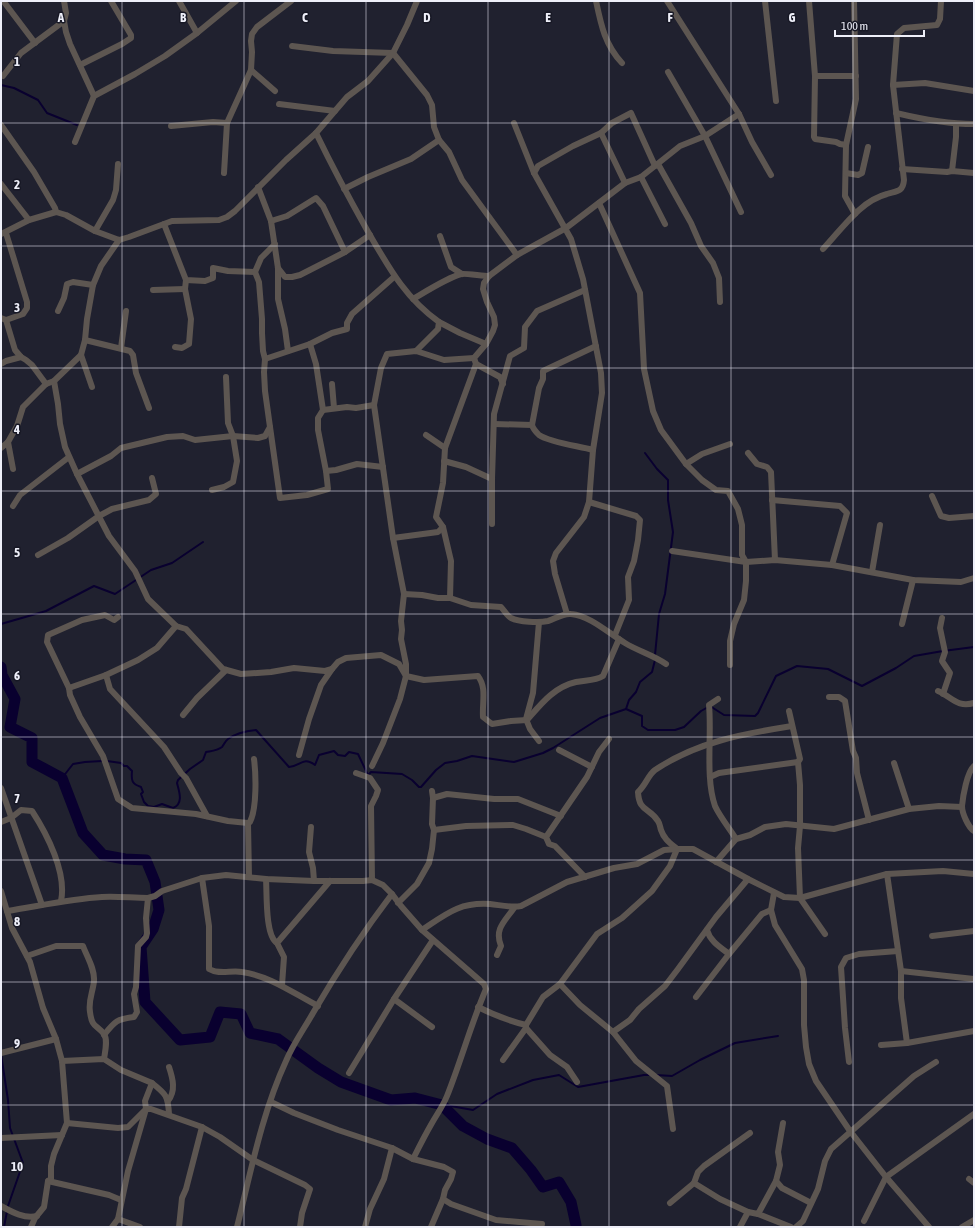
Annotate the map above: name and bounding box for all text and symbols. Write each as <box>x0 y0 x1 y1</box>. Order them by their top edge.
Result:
text: A <box>57 10 65 25</box>
text: B <box>180 10 187 25</box>
text: C <box>302 10 308 25</box>
text: D <box>423 10 431 25</box>
text: E <box>545 10 551 25</box>
text: F <box>667 10 673 25</box>
text: G <box>789 10 796 25</box>
scale bar <box>835 12 924 38</box>
text: 100 m <box>841 19 868 33</box>
text: 1 <box>14 54 20 69</box>
text: 2 <box>14 177 20 192</box>
text: 3 <box>14 300 20 315</box>
text: 4 <box>13 422 20 437</box>
text: 5 <box>14 545 20 560</box>
text: 6 <box>14 668 20 683</box>
text: 7 <box>14 791 20 806</box>
text: 8 <box>14 914 20 929</box>
text: 9 <box>14 1036 20 1051</box>
text: 10 <box>11 1159 23 1174</box>

